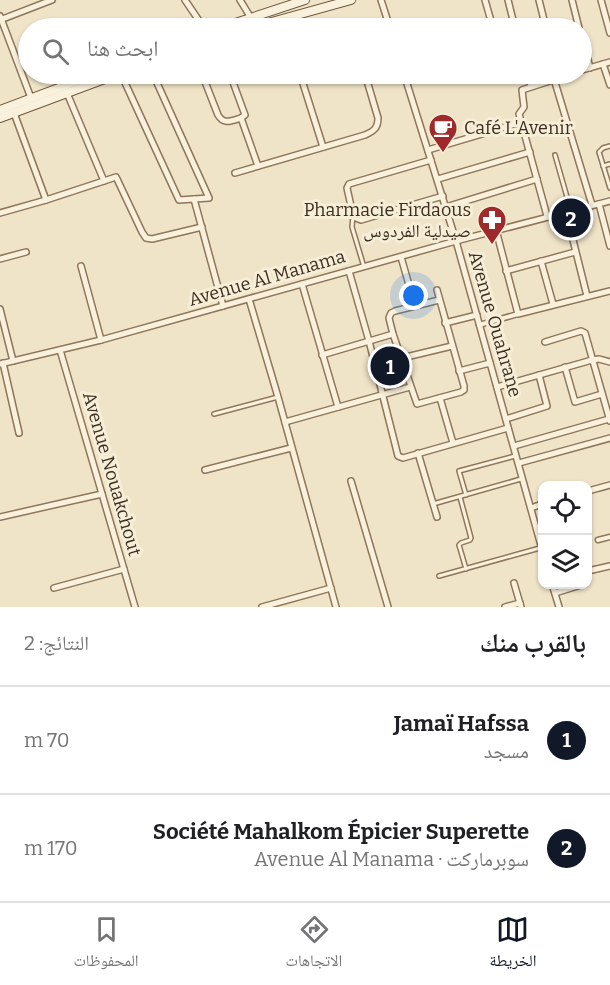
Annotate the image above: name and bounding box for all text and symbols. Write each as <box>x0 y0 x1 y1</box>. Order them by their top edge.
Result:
search box <box>18 18 592 84</box>
icon: search <box>39 35 72 68</box>
text: ابحث هنا <box>87 35 158 62</box>
cafe icon: Café L'Avenir <box>427 112 459 154</box>
place label: Café L'Avenir <box>464 117 573 139</box>
pin: 2 <box>552 196 590 240</box>
place label: Pharmacie Firdaous صيدلية الفردوس <box>304 199 471 242</box>
pharmacy icon: Pharmacie Firdaous صيدلية الفردوس <box>476 204 508 246</box>
street label: Avenue Al Manama <box>186 245 348 311</box>
street label: Avenue Ouahrane <box>464 248 526 400</box>
your location <box>399 281 428 310</box>
pin: 1 <box>370 344 410 388</box>
street label: Avenue Nouakchout <box>78 389 146 559</box>
map controls <box>538 481 592 589</box>
button: locate <box>538 481 592 535</box>
button: layers <box>538 535 592 589</box>
text: بالقرب منك <box>480 628 586 659</box>
text: النتائج: 2 <box>24 631 89 655</box>
text: Jamaï Hafssa <box>394 710 529 737</box>
text: 70 m <box>24 728 70 752</box>
text: 1 <box>562 728 571 752</box>
text: مسجد <box>484 739 529 763</box>
text: Société Mahalkom Épicier Superette <box>153 818 529 845</box>
text: 170 m <box>24 836 78 860</box>
text: 2 <box>561 836 572 860</box>
text: سوبرماركت · Avenue Al Manama <box>254 847 529 871</box>
tab: المحفوظات <box>74 913 139 976</box>
tab: الاتجاهات <box>286 913 342 976</box>
tab: الخريطة <box>489 913 537 976</box>

